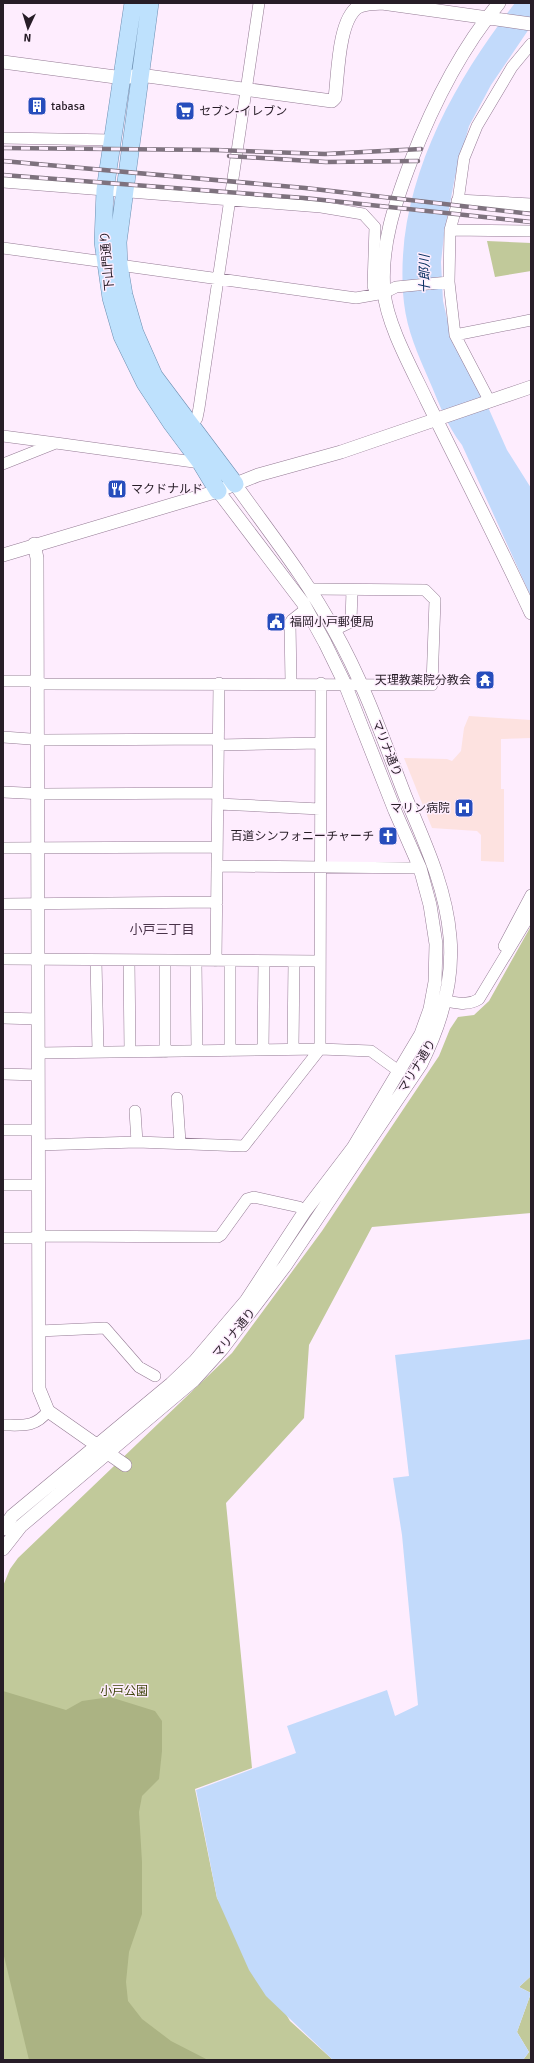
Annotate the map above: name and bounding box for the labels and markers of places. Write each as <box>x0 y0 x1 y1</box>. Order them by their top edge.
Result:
building icon: tabasa <box>26 95 48 117</box>
place label: tabasa <box>51 99 85 114</box>
supermarket icon: セブン-イレブン <box>174 100 196 122</box>
place label: セブン-イレブン <box>199 104 287 119</box>
restaurant icon: マクドナルド <box>106 478 128 500</box>
place label: マクドナルド <box>131 482 203 497</box>
public building icon: 福岡小戸郵便局 <box>265 611 287 633</box>
place label: 福岡小戸郵便局 <box>290 615 374 630</box>
temple icon: 天理教薬院分教会 <box>474 669 496 691</box>
place label: 天理教薬院分教会 <box>375 673 471 688</box>
hospital icon: マリン病院 <box>453 797 475 819</box>
place label: マリン病院 <box>390 801 450 816</box>
church icon: 百道シンフォニーチャーチ <box>377 825 399 847</box>
place label: 百道シンフォニーチャーチ <box>230 829 374 844</box>

